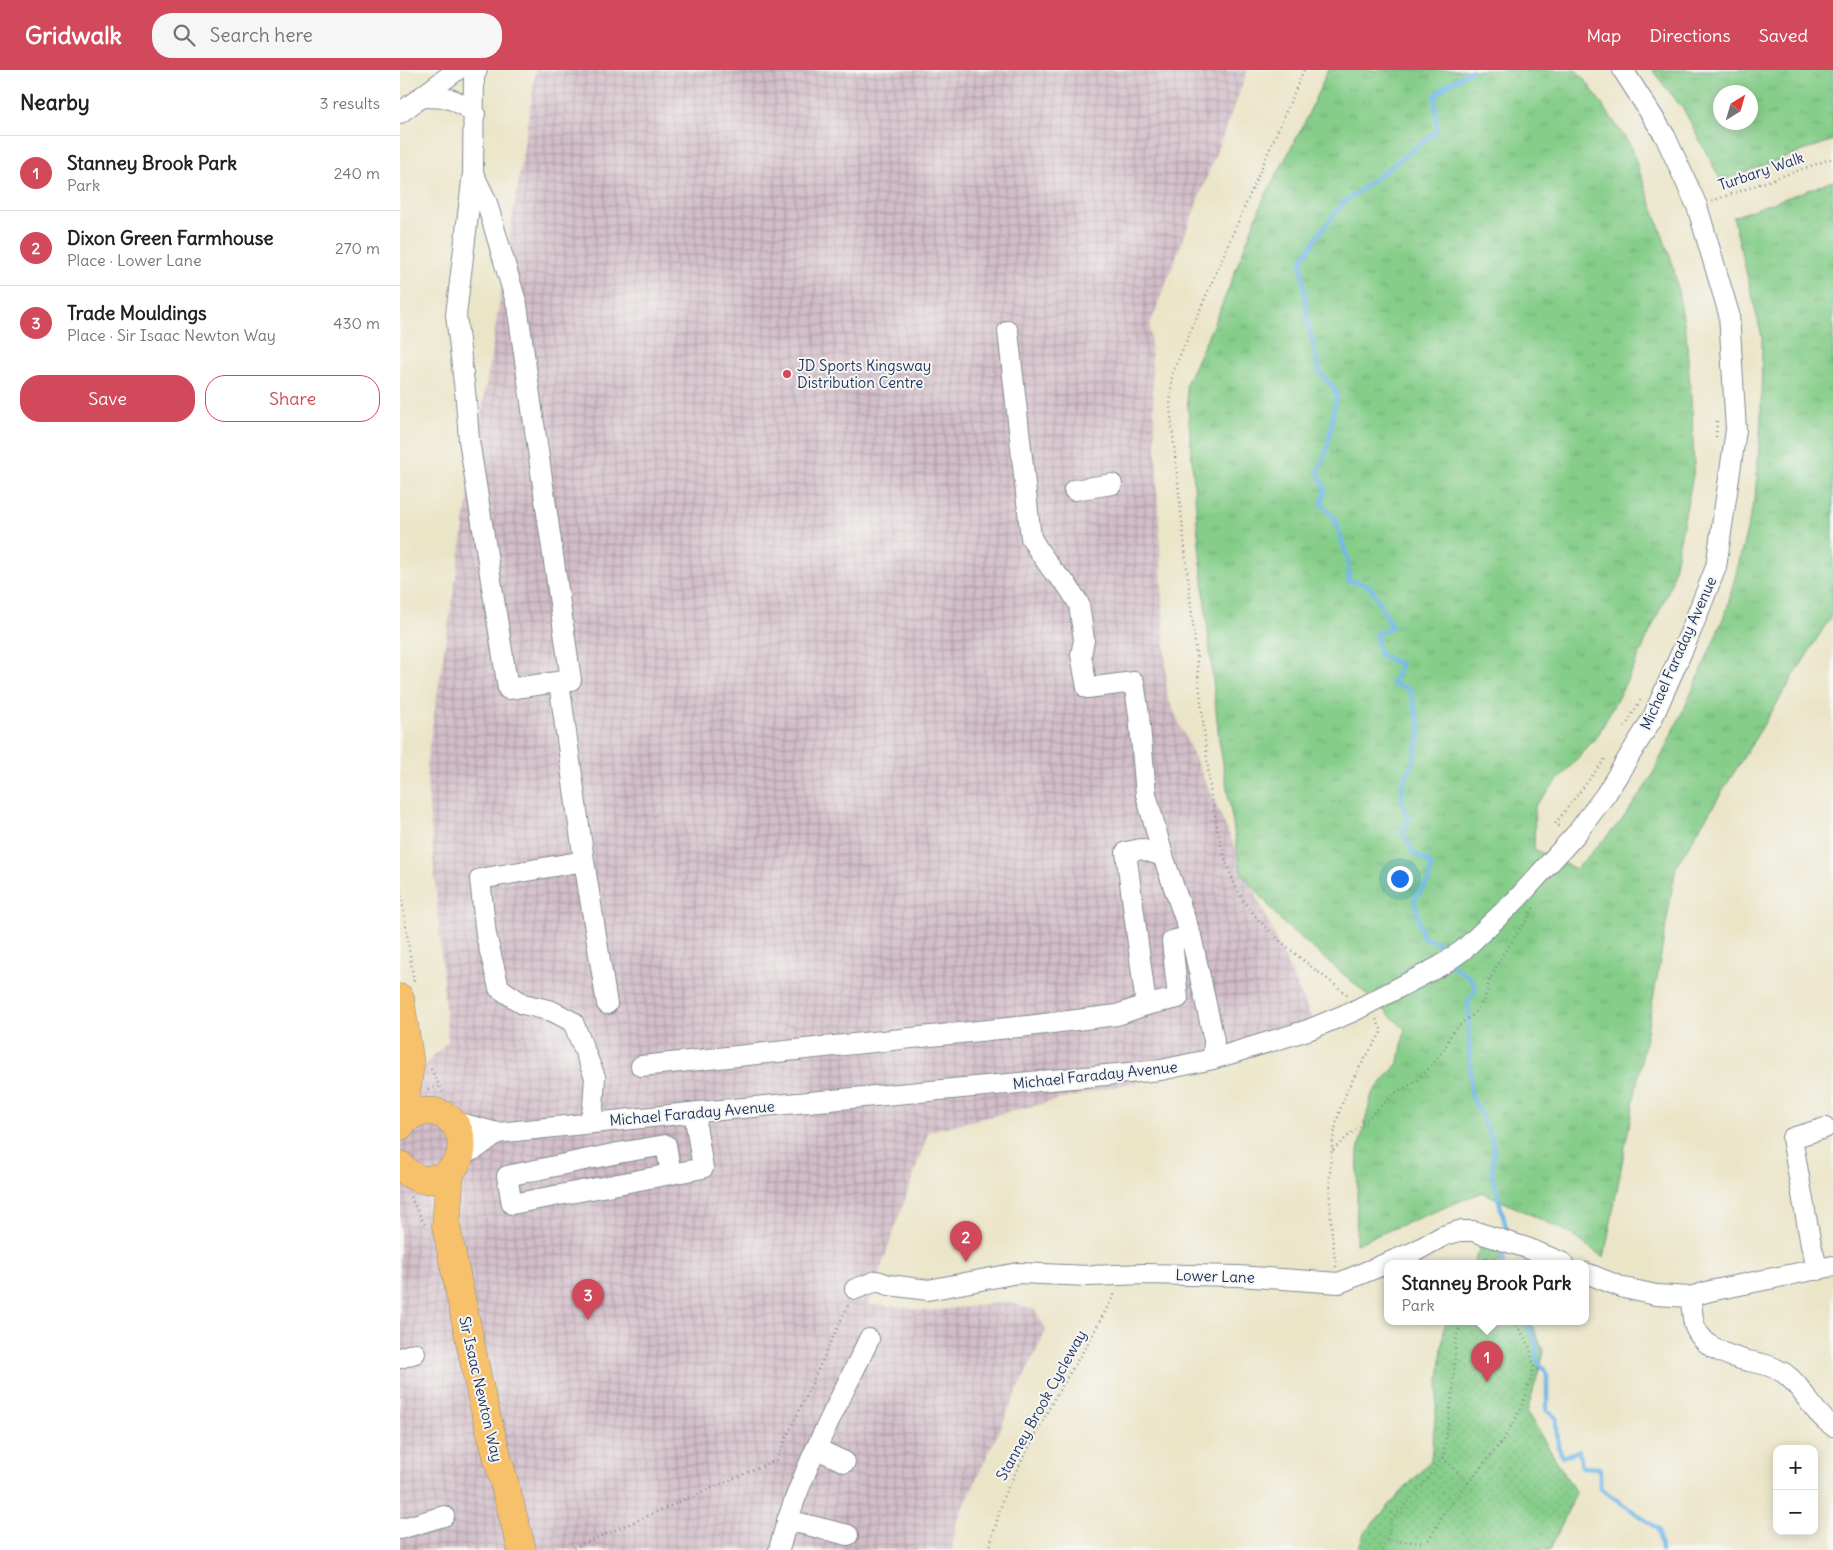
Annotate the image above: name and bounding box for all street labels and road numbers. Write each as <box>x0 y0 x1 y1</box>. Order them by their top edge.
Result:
street label: Turbary Walk <box>1716 147 1807 195</box>
street label: Michael Faraday Avenue <box>1636 573 1720 733</box>
street label: Michael Faraday Avenue <box>1012 1057 1178 1093</box>
street label: Michael Faraday Avenue <box>609 1096 775 1130</box>
street label: Lower Lane <box>1175 1265 1255 1287</box>
street label: Sir Isaac Newton Way <box>455 1314 507 1464</box>
street label: Stanney Brook Cycleway <box>992 1326 1090 1484</box>

